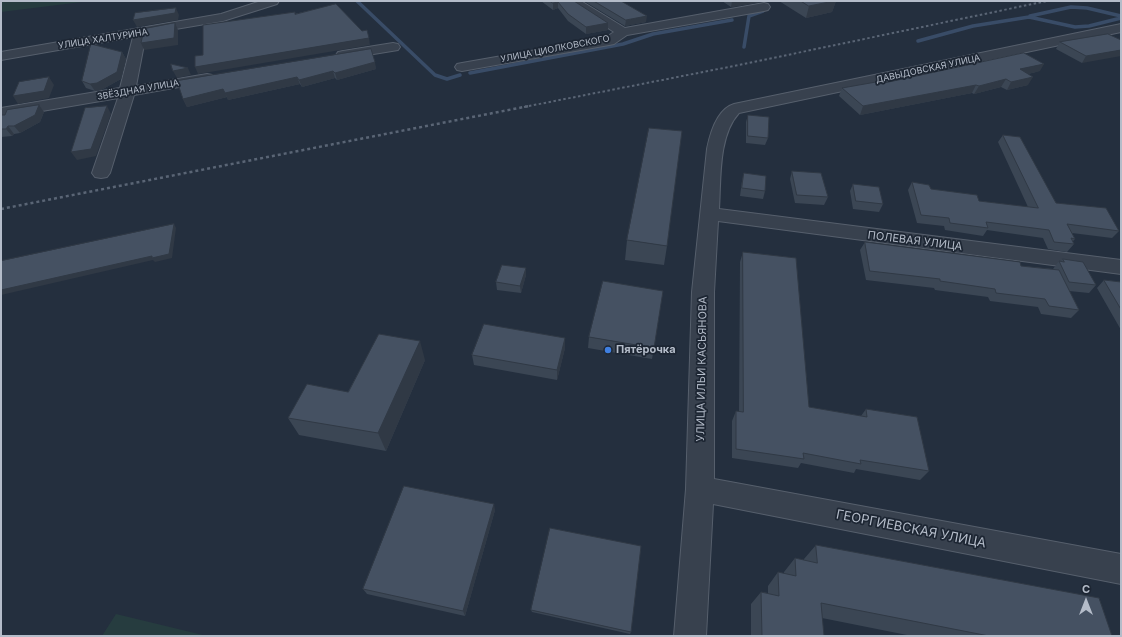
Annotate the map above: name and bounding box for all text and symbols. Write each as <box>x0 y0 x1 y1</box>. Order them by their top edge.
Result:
street label: УЛИЦА ХАЛТУРИНА <box>58 27 148 51</box>
street label: УЛИЦА ЦИОЛКОВСКОГО <box>500 33 610 65</box>
street label: ДАВЫДОВСКАЯ УЛИЦА <box>875 53 981 85</box>
street label: ЗВЁЗДНАЯ УЛИЦА <box>96 77 180 103</box>
street label: ПОЛЕВАЯ УЛИЦА <box>867 229 963 253</box>
street label: УЛИЦА ИЛЬИ КАСЬЯНОВА <box>694 296 710 442</box>
place label: Пятёрочка <box>616 343 676 357</box>
marker: Пятёрочка <box>603 345 613 355</box>
street label: ГЕОРГИЕВСКАЯ УЛИЦА <box>835 507 987 551</box>
north arrow <box>1066 581 1106 621</box>
text: С <box>1082 582 1090 596</box>

